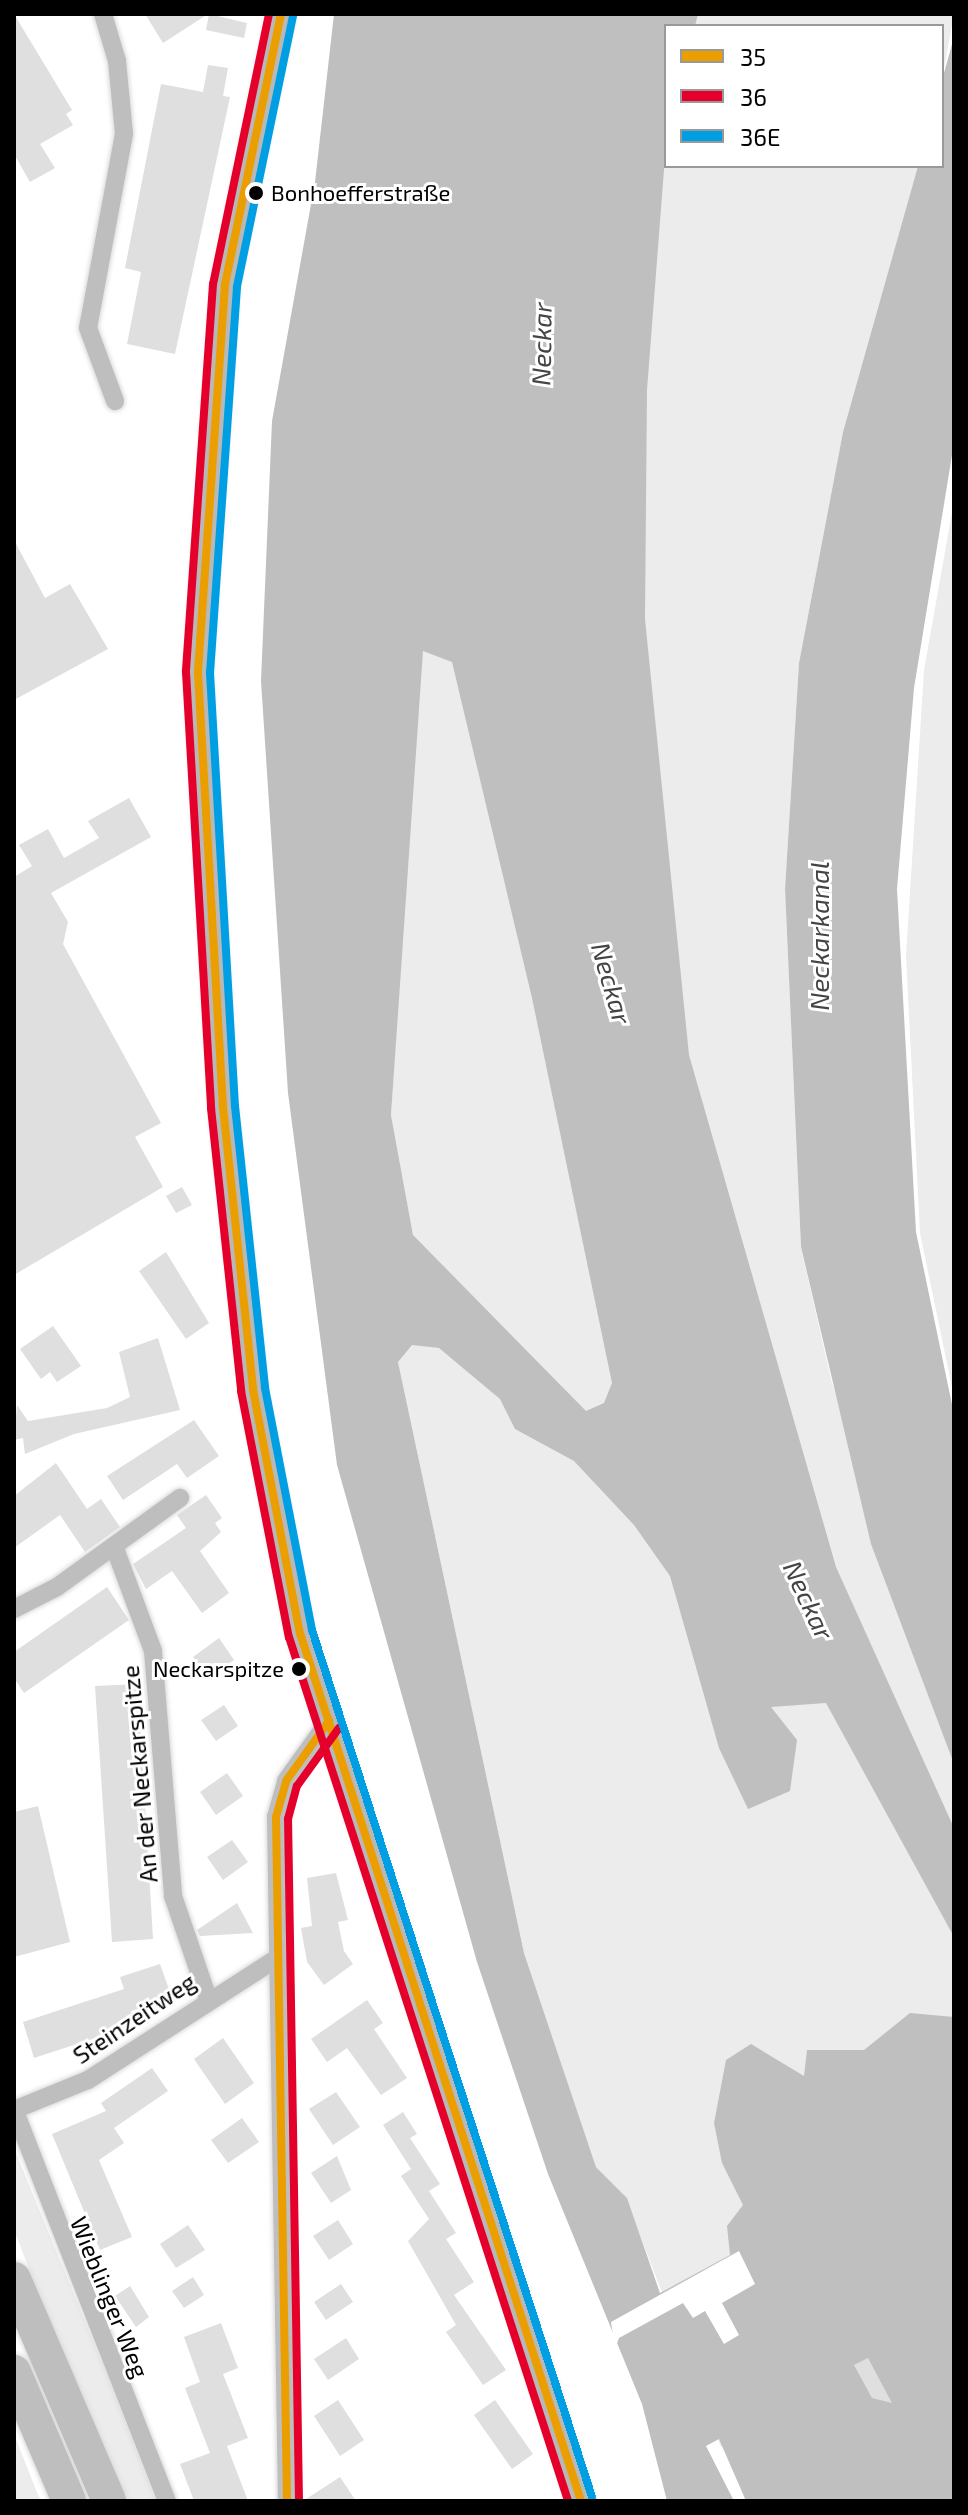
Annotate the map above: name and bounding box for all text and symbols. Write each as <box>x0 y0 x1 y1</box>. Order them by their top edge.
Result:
legend <box>664 24 944 168</box>
text: 35 <box>740 42 766 71</box>
text: 36 <box>740 82 767 111</box>
text: 36E <box>740 122 781 151</box>
place label: Bonhoefferstraße <box>271 180 450 206</box>
marker: Bonhoefferstraße <box>248 185 264 201</box>
water label: Neckar <box>525 302 557 386</box>
water label: Neckarkanal <box>803 861 835 1011</box>
water label: Neckar <box>585 939 639 1027</box>
water label: Neckar <box>777 1556 841 1644</box>
place label: Neckarspitze <box>153 1656 284 1682</box>
marker: Neckarspitze <box>291 1661 307 1677</box>
street label: An der Neckarspitze <box>115 1664 163 1884</box>
street label: Steinzeitweg <box>67 1967 201 2069</box>
street label: Wieblinger Weg <box>64 2212 156 2382</box>

